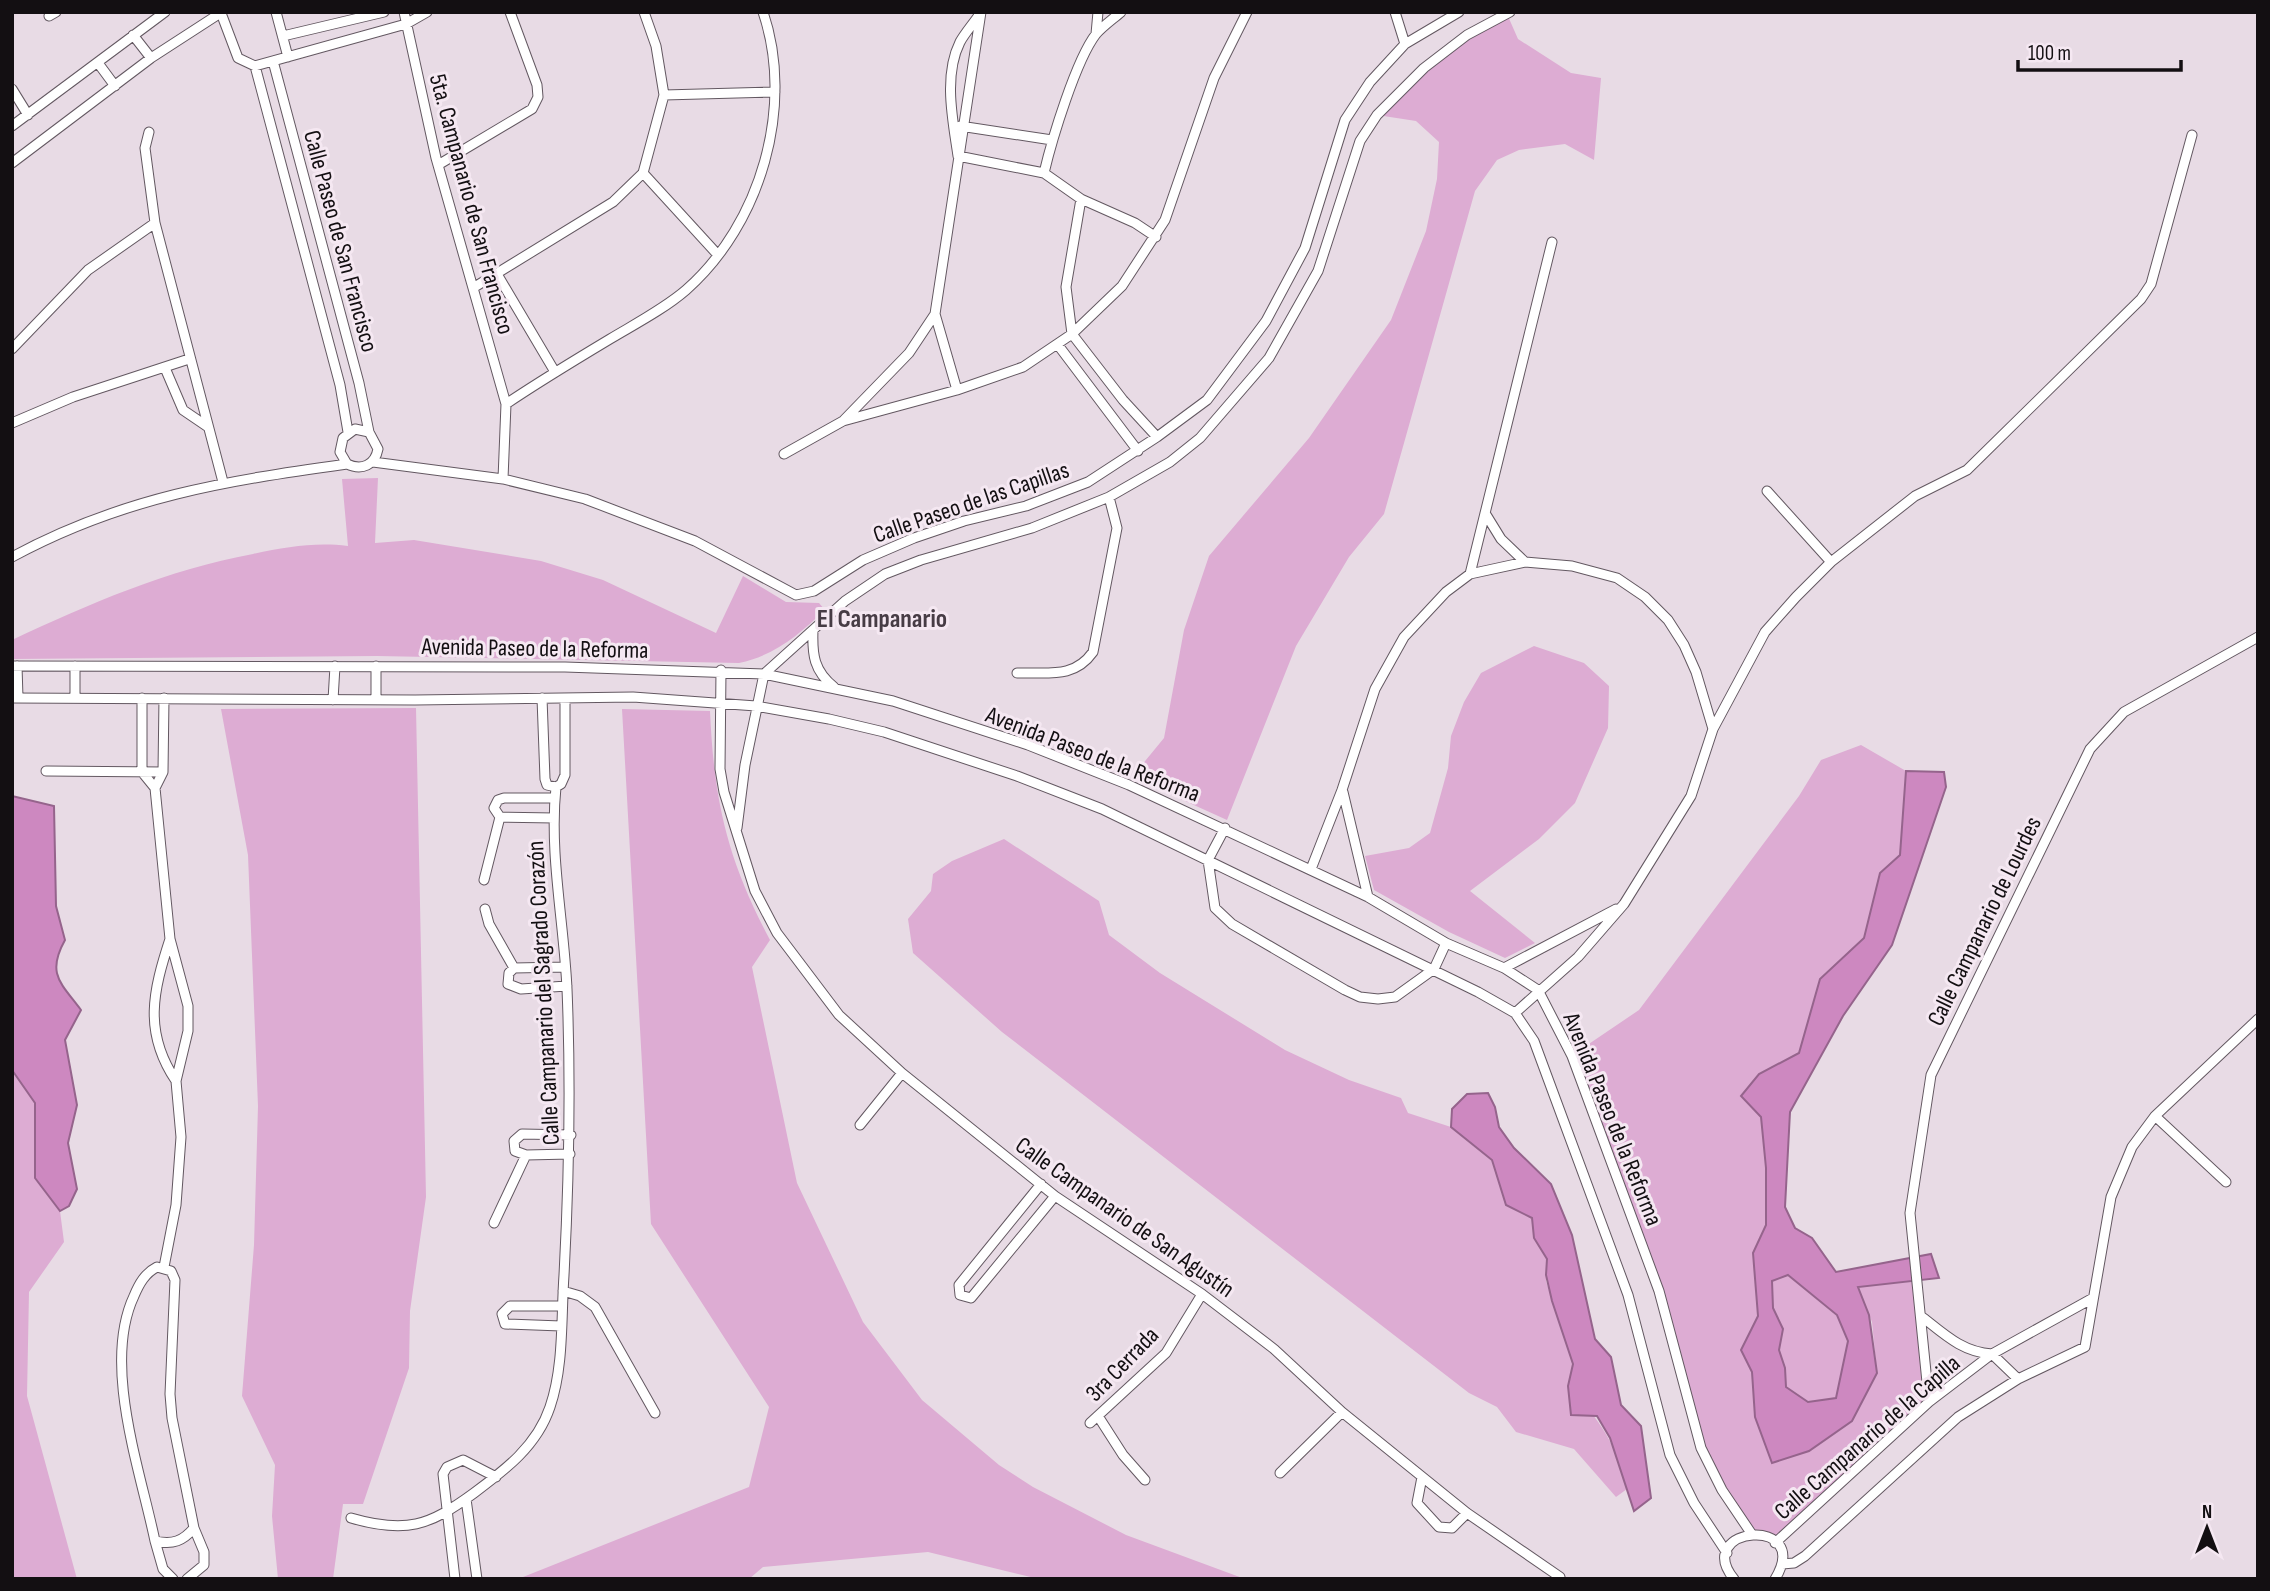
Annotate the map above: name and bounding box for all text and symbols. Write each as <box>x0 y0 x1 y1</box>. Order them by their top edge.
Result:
scale bar <box>2018 28 2181 72</box>
text: 100 m <box>2028 41 2071 66</box>
street label: 5ta. Campanario de San Francisco <box>423 71 520 338</box>
street label: Calle Paseo de San Francisco <box>297 127 384 355</box>
street label: Calle Paseo de las Capillas <box>869 455 1073 550</box>
district label: El Campanario <box>817 604 947 635</box>
street label: Avenida Paseo de la Reforma <box>420 632 649 665</box>
street label: Avenida Paseo de la Reforma <box>981 700 1204 809</box>
street label: Calle Campanario de Lourdes <box>1921 812 2048 1031</box>
street label: Calle Campanario del Sagrado Corazón <box>521 840 566 1146</box>
street label: Avenida Paseo de la Reforma <box>1556 1008 1668 1230</box>
street label: Calle Campanario de San Agustín <box>1010 1131 1240 1304</box>
street label: 3ra Cerrada <box>1080 1321 1165 1408</box>
street label: Calle Campanario de la Capilla <box>1769 1349 1966 1526</box>
north arrow <box>2172 1493 2242 1563</box>
text: N <box>2202 1501 2212 1524</box>

